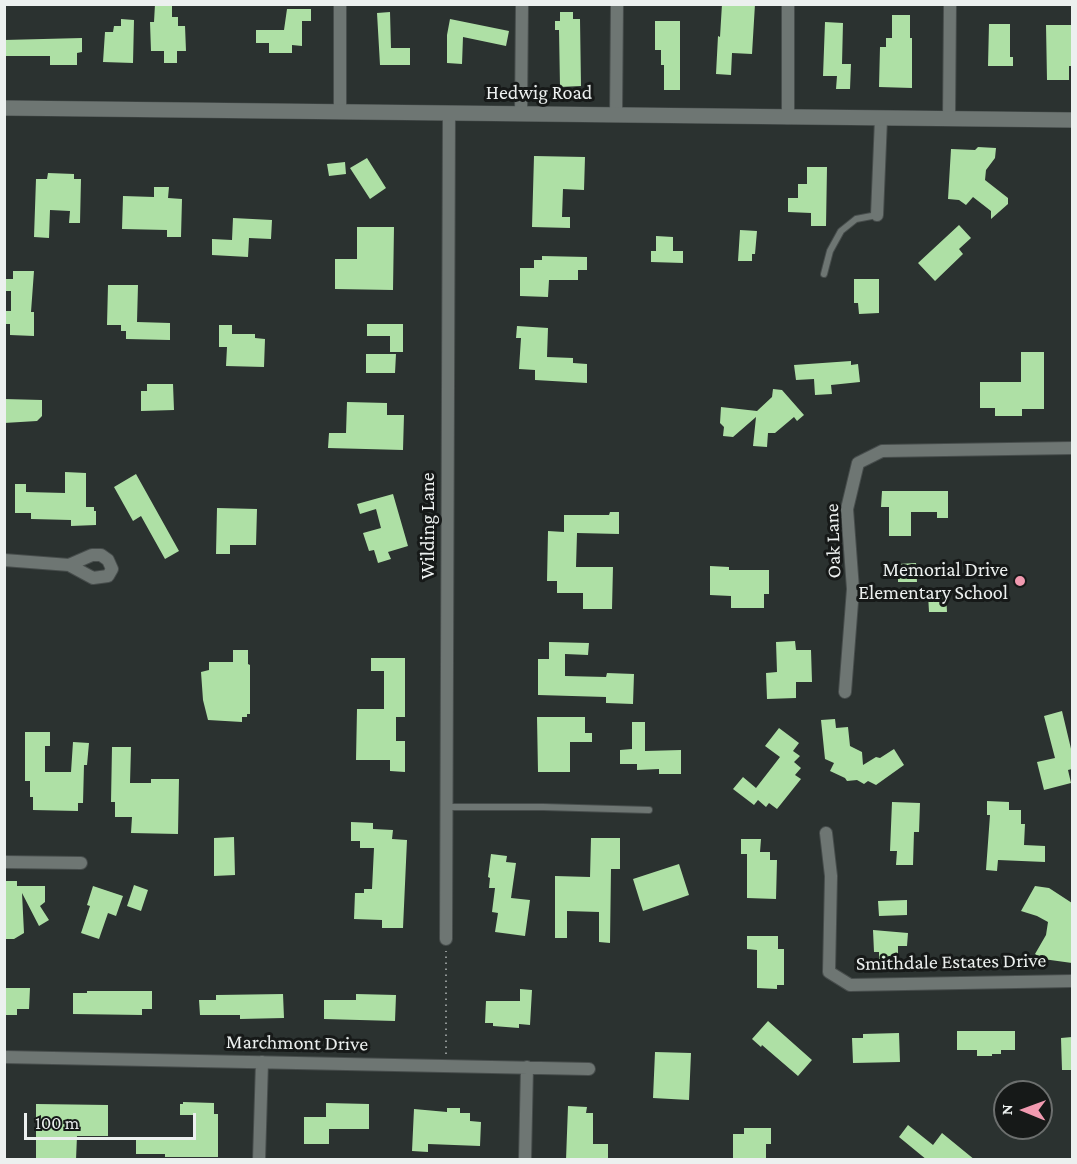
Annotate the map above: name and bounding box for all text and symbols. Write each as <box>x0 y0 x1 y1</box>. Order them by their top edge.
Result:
street label: Hedwig Road <box>486 81 592 105</box>
street label: Wilding Lane <box>416 472 440 580</box>
street label: Oak Lane <box>820 503 846 579</box>
place label: Memorial Drive Elementary School <box>858 558 1008 605</box>
marker: Memorial Drive Elementary School <box>1013 574 1027 588</box>
street label: Smithdale Estates Drive <box>856 948 1046 976</box>
street label: Marchmont Drive <box>226 1030 368 1056</box>
north arrow <box>993 1080 1053 1140</box>
scale bar <box>27 1101 200 1139</box>
text: N <box>998 1104 1015 1115</box>
text: 100 m <box>35 1113 79 1133</box>

